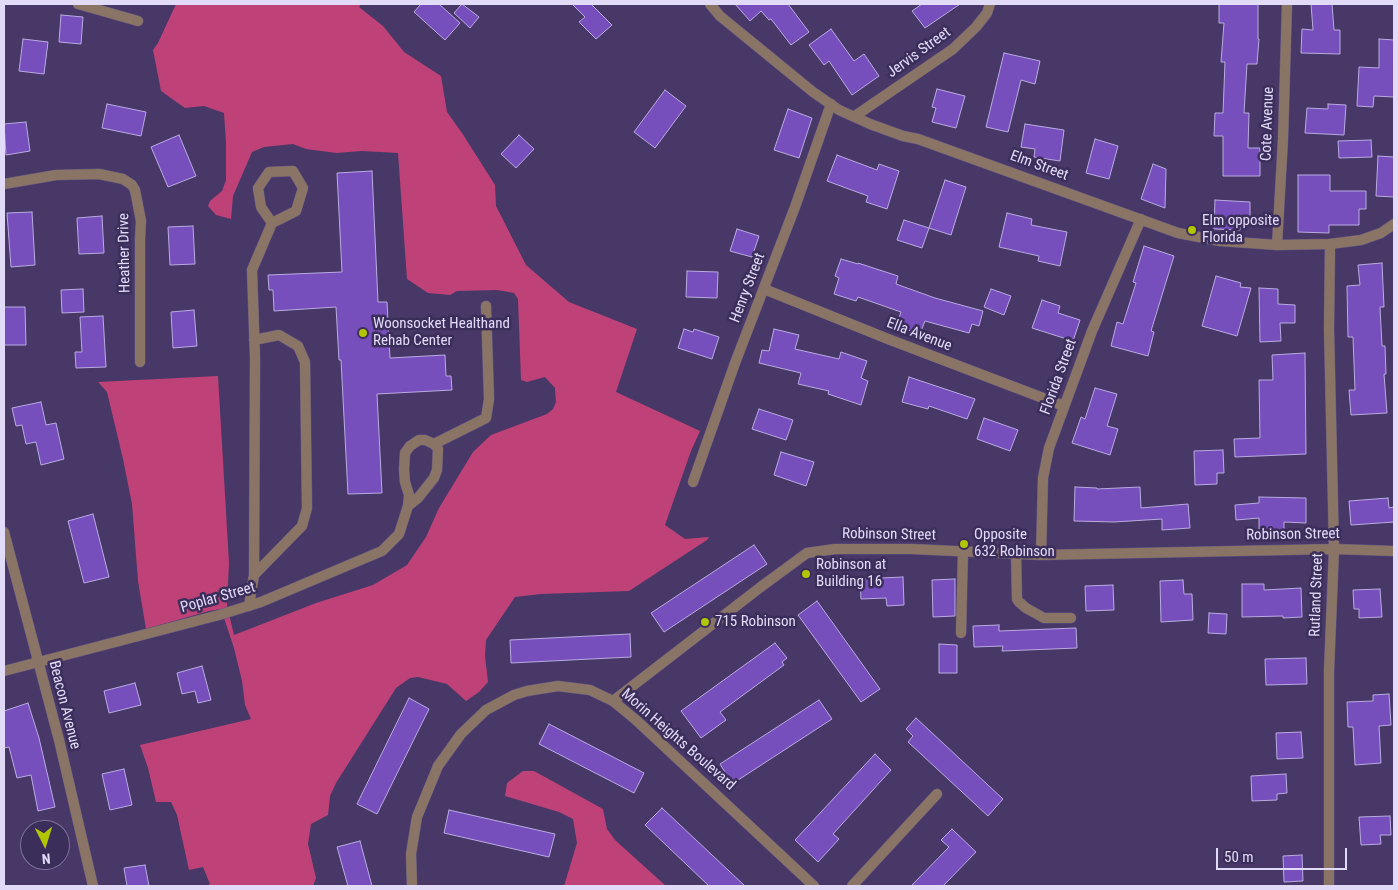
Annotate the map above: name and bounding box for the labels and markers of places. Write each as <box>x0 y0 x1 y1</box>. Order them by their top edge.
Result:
place label: Elm opposite Florida <box>1202 212 1279 247</box>
marker: Elm opposite Florida <box>1186 224 1198 236</box>
place label: Woonsocket Healthand Rehab Center <box>373 315 510 350</box>
marker: Woonsocket Healthand Rehab Center <box>357 327 369 339</box>
place label: Opposite 632 Robinson <box>974 526 1055 561</box>
marker: Opposite 632 Robinson <box>958 538 970 550</box>
place label: Robinson at Building 16 <box>816 556 886 591</box>
marker: Robinson at Building 16 <box>800 568 812 580</box>
place label: 715 Robinson <box>715 613 796 631</box>
marker: 715 Robinson <box>699 616 711 628</box>

